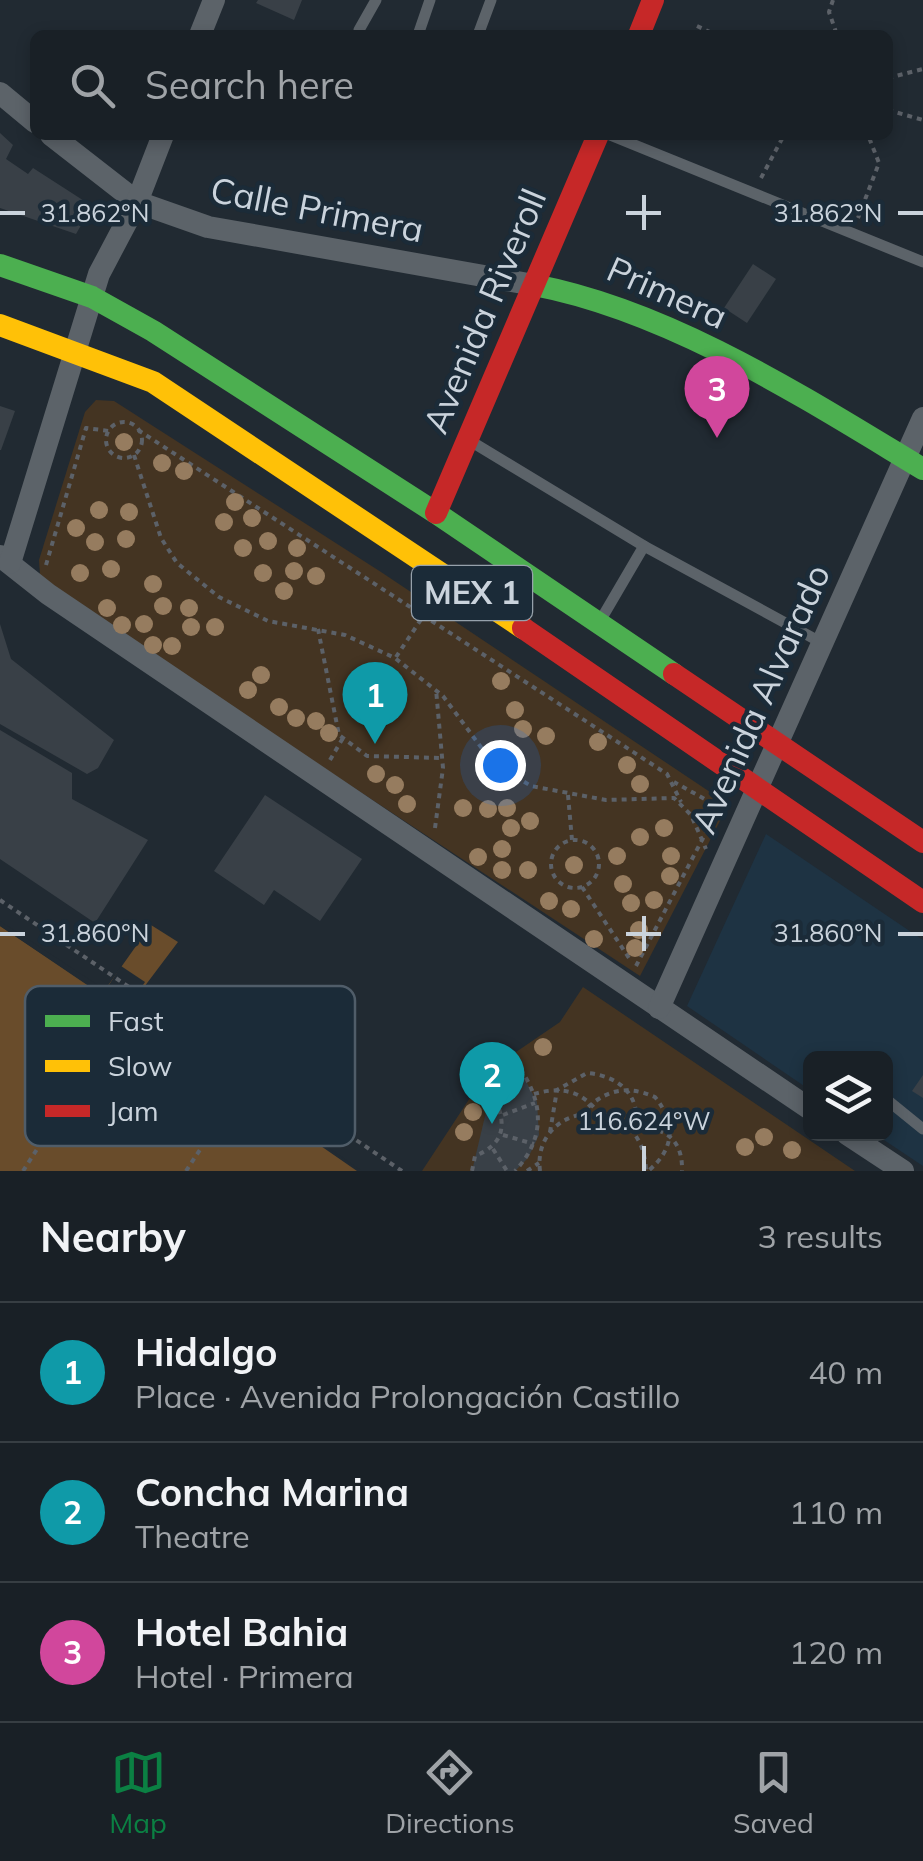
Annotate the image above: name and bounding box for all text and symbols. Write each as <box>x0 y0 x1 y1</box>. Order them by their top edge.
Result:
search box <box>30 30 893 140</box>
icon: search <box>65 58 120 113</box>
text: Search here <box>145 61 354 109</box>
street label: Calle Primera <box>207 167 427 251</box>
street label: Avenida Riveroll <box>413 182 555 439</box>
text: 31.862°N <box>41 197 149 228</box>
text: 31.862°N <box>774 197 882 228</box>
street label: Primera <box>601 246 734 338</box>
pin: 3 <box>684 356 750 438</box>
street label: Avenida Alvarado <box>681 557 839 840</box>
road number: MEX 1 <box>412 566 532 620</box>
pin: 1 <box>342 662 408 744</box>
your location <box>475 740 526 791</box>
text: 31.860°N <box>41 917 149 948</box>
text: 31.860°N <box>774 917 882 948</box>
legend <box>25 986 355 1146</box>
text: Fast <box>108 1003 164 1038</box>
pin: 2 <box>460 1042 524 1124</box>
text: Slow <box>108 1048 172 1083</box>
map controls <box>803 1051 893 1141</box>
button: layers <box>803 1051 893 1141</box>
text: Jam <box>108 1093 159 1128</box>
text: 116.624°W <box>577 1105 711 1136</box>
text: Nearby <box>40 1210 186 1263</box>
text: 3 results <box>758 1216 883 1256</box>
text: Hidalgo <box>135 1328 278 1376</box>
text: 1 <box>63 1352 82 1392</box>
text: 40 m <box>808 1352 883 1392</box>
text: Place · Avenida Prolongación Castillo <box>135 1376 680 1416</box>
text: Concha Marina <box>135 1468 409 1516</box>
text: 2 <box>63 1492 82 1532</box>
text: 110 m <box>789 1492 883 1532</box>
text: Theatre <box>135 1516 250 1556</box>
text: Hotel Bahia <box>135 1608 348 1656</box>
text: 3 <box>63 1632 82 1672</box>
text: 120 m <box>789 1632 883 1672</box>
text: Hotel · Primera <box>135 1656 354 1696</box>
tab: Map <box>109 1745 167 1840</box>
tab: Directions <box>385 1745 515 1840</box>
tab: Saved <box>733 1745 814 1840</box>

